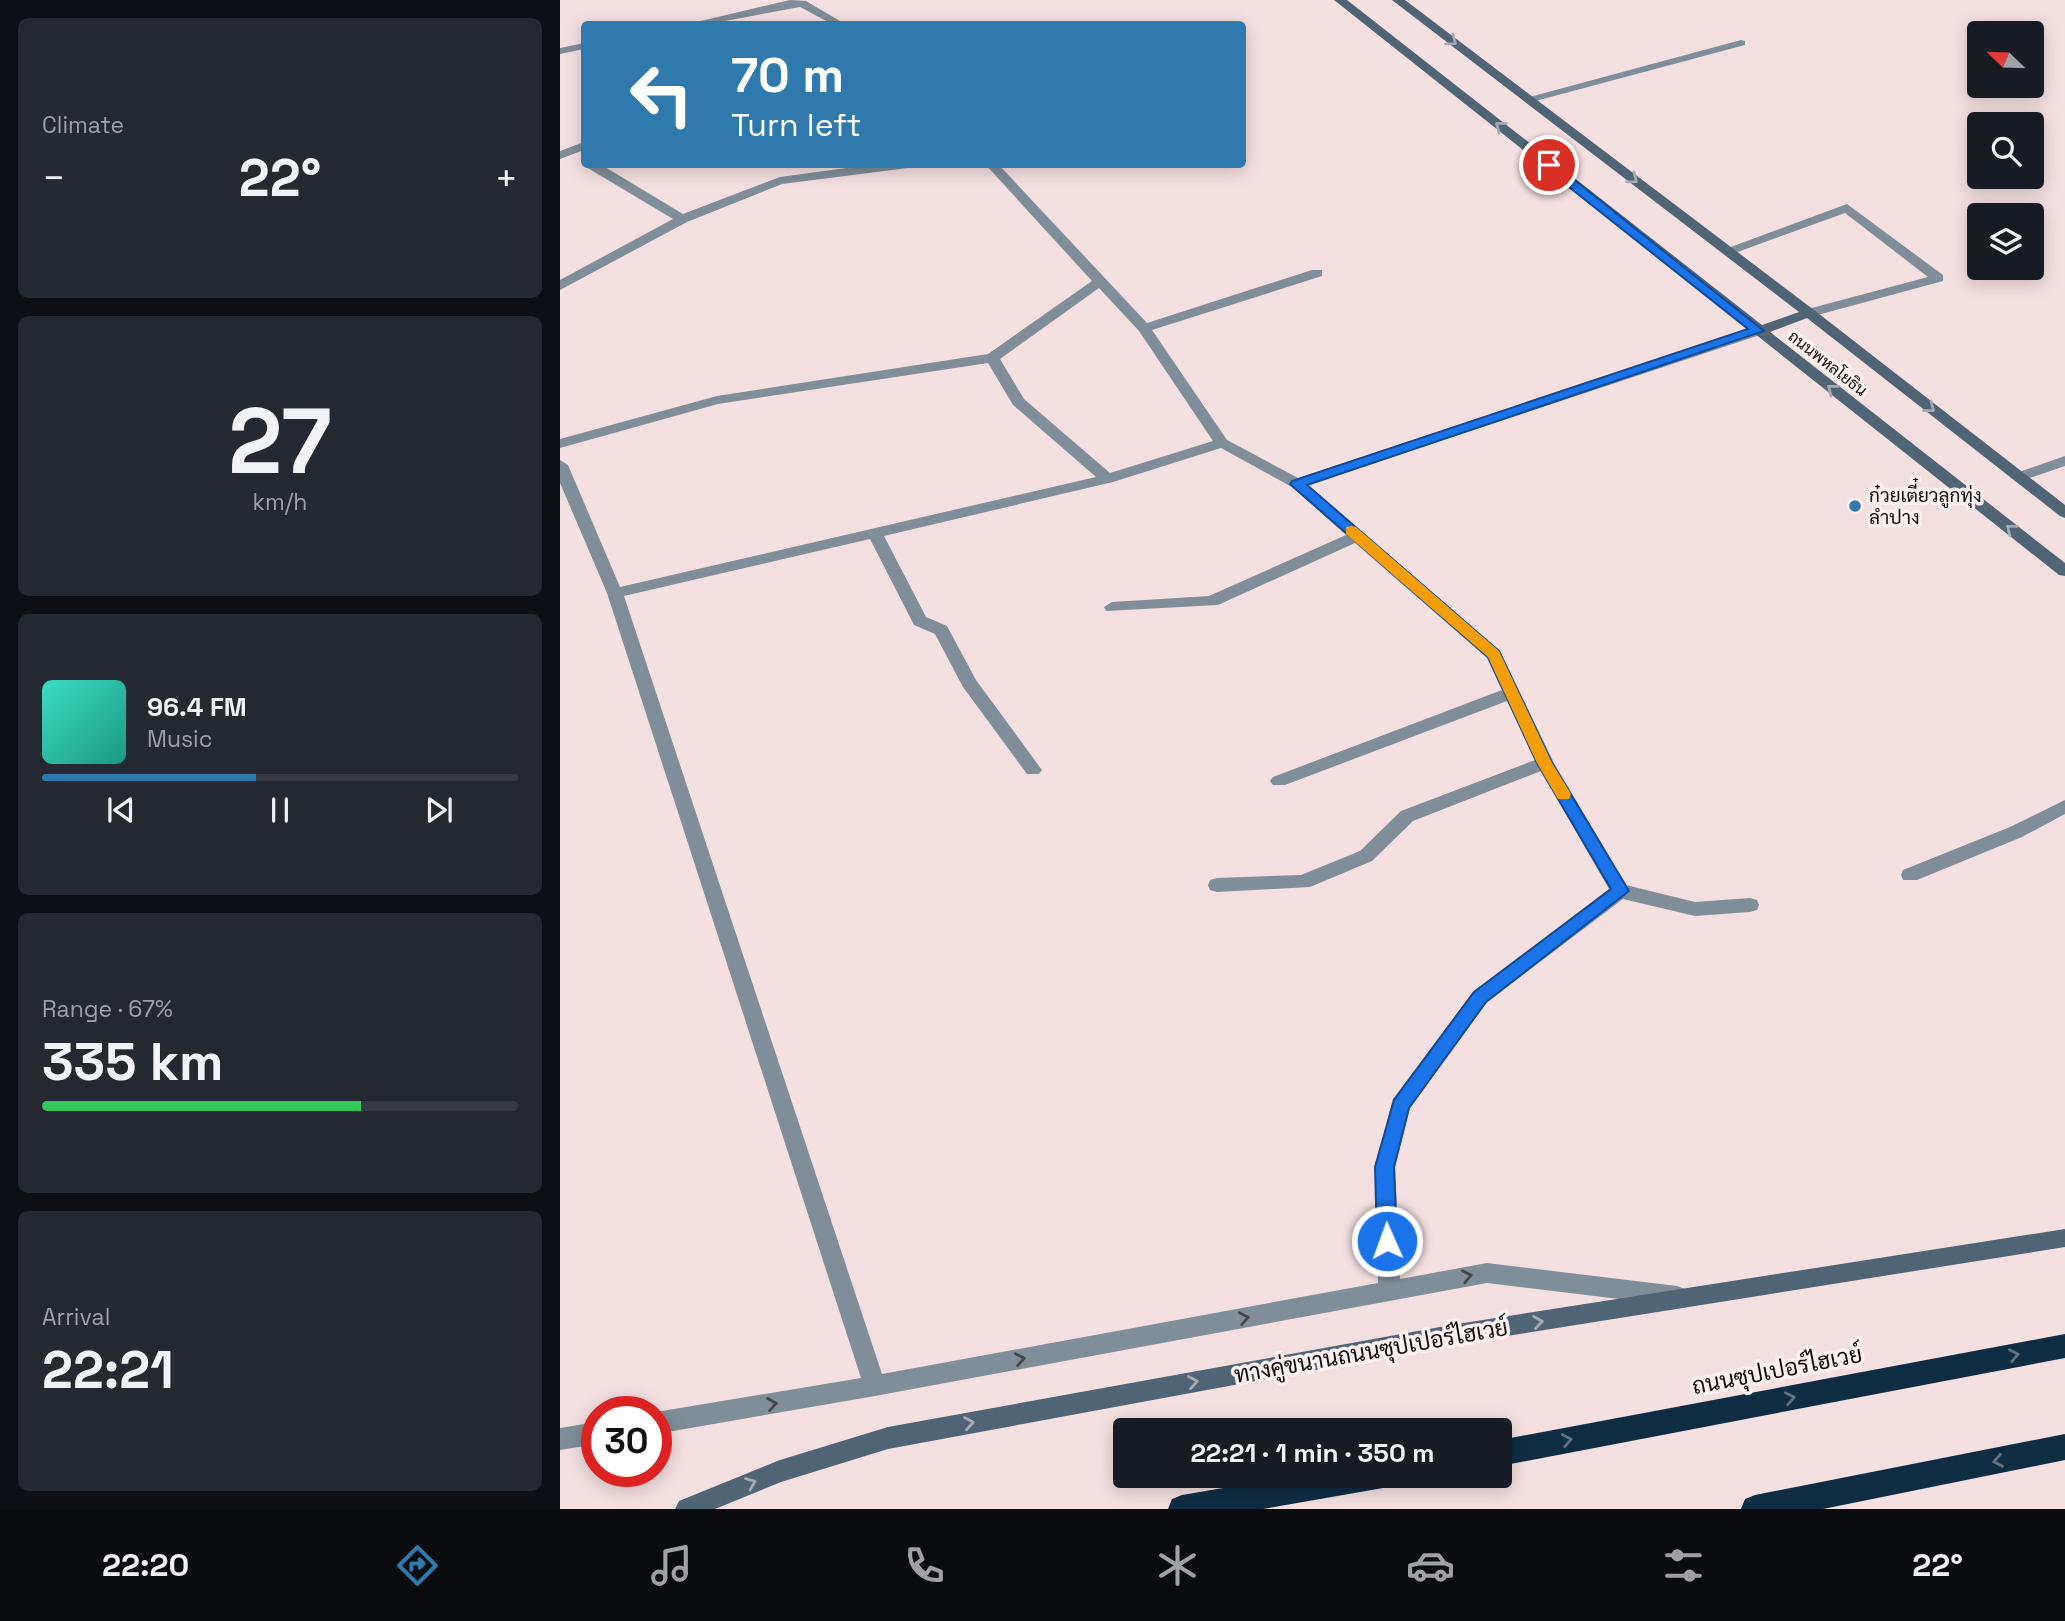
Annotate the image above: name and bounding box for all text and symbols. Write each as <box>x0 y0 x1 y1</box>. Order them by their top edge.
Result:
north arrow <box>1967 21 2044 98</box>
map controls <box>1967 21 2044 280</box>
one-way arrow <box>1444 33 1457 46</box>
text: 70 m <box>731 44 844 106</box>
icon: left <box>616 49 707 140</box>
text: Turn left <box>731 105 861 145</box>
text: Climate <box>42 110 124 140</box>
button: search <box>1967 112 2044 189</box>
one-way arrow <box>1495 122 1507 135</box>
pin <box>1519 135 1579 195</box>
text: 22° <box>239 145 321 211</box>
icon: arrive <box>1530 146 1568 184</box>
text: − <box>42 154 66 202</box>
text: + <box>494 154 518 202</box>
one-way arrow <box>1625 171 1638 184</box>
button: layers <box>1967 203 2044 280</box>
street label: ถนนพหลโยธิน <box>1784 325 1872 401</box>
text: 27 <box>228 383 332 500</box>
one-way arrow <box>1827 384 1840 397</box>
one-way arrow <box>1922 399 1934 412</box>
place label: ก๋วยเตี๋ยวลูกทุ่ง ลำปาง <box>1869 477 1982 530</box>
text: km/h <box>253 487 307 517</box>
marker: ก๋วยเตี๋ยวลูกทุ่ง ลำปาง <box>1847 498 1863 514</box>
one-way arrow <box>2007 524 2019 537</box>
text: 96.4 FM <box>147 690 247 724</box>
text: Music <box>147 724 212 754</box>
icon: previous <box>102 791 140 829</box>
icon: pause <box>261 791 299 829</box>
icon: next <box>420 791 458 829</box>
text: Range · 67% <box>42 994 173 1024</box>
text: 335 km <box>42 1029 223 1095</box>
position arrow <box>1350 1204 1424 1278</box>
one-way arrow <box>1461 1270 1473 1285</box>
text: Arrival <box>42 1302 110 1332</box>
street label: ทางคู่ขนานถนนซุปเปอร์ไฮเวย์ <box>1232 1311 1511 1392</box>
one-way arrow <box>1238 1311 1250 1326</box>
one-way arrow <box>1532 1314 1544 1329</box>
text: 22:21 <box>42 1337 174 1403</box>
street label: ถนนซุปเปอร์ไฮเวย์ <box>1689 1338 1865 1402</box>
one-way arrow <box>2008 1349 2020 1364</box>
one-way arrow <box>1014 1353 1026 1368</box>
one-way arrow <box>1187 1375 1199 1390</box>
one-way arrow <box>1784 1391 1796 1406</box>
speed limit sign: 30 <box>581 1396 672 1487</box>
one-way arrow <box>766 1397 778 1412</box>
one-way arrow <box>963 1416 975 1431</box>
one-way arrow <box>1561 1434 1573 1449</box>
text: 22:21 · 1 min · 350 m <box>1190 1436 1435 1470</box>
one-way arrow <box>1992 1452 2004 1467</box>
one-way arrow <box>744 1478 756 1492</box>
icon: directions <box>393 1541 442 1590</box>
icon: music <box>647 1541 696 1590</box>
icon: phone <box>900 1541 949 1590</box>
icon: climate <box>1153 1541 1202 1590</box>
icon: car <box>1406 1541 1455 1590</box>
icon: filters <box>1659 1541 1708 1590</box>
text: 22:20 <box>102 1545 189 1585</box>
text: 22° <box>1912 1545 1963 1585</box>

